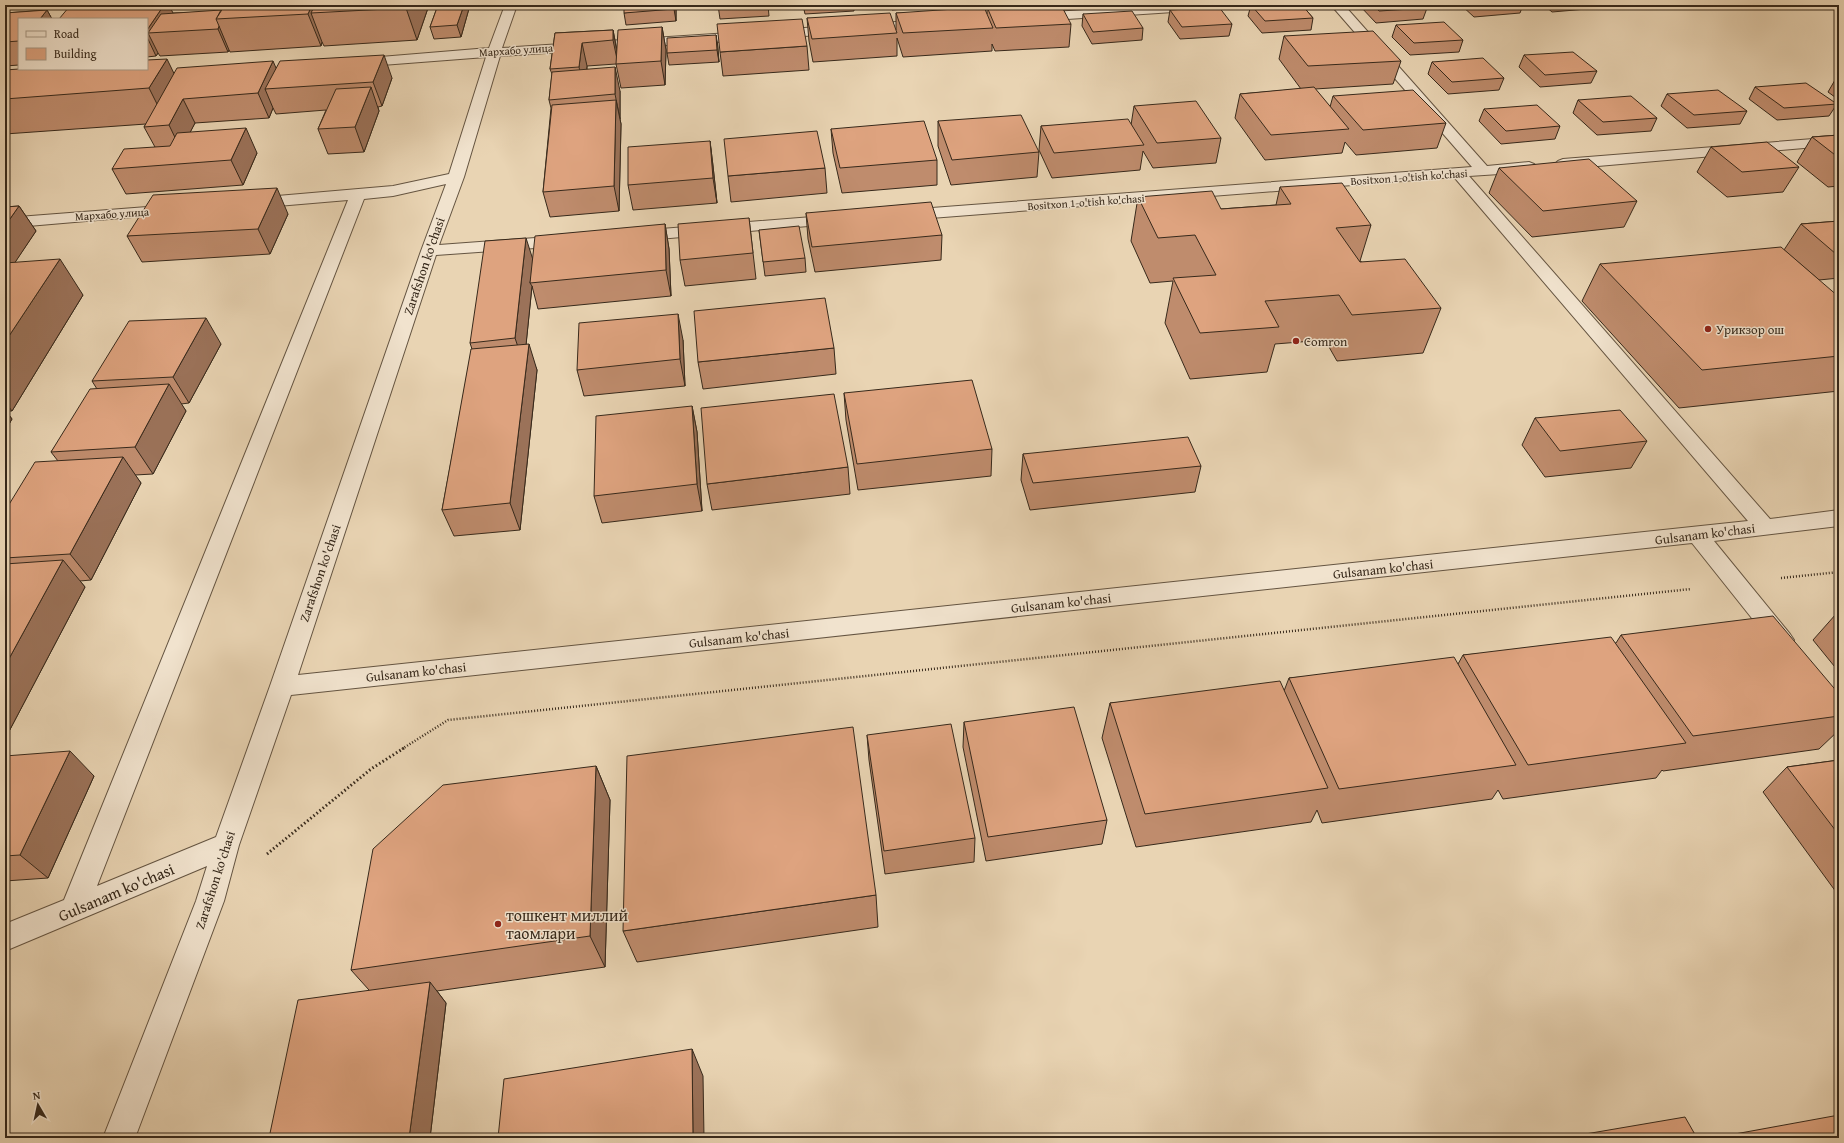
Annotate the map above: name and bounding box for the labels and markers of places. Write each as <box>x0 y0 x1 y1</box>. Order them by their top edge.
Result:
place label: Урикзор ош <box>1716 320 1784 339</box>
marker: Урикзор ош <box>1703 324 1713 334</box>
place label: Сomron <box>1304 332 1348 351</box>
marker: Сomron <box>1291 336 1301 346</box>
place label: тошкент миллий таомлари <box>506 903 628 945</box>
marker: тошкент миллий таомлари <box>493 919 503 929</box>

